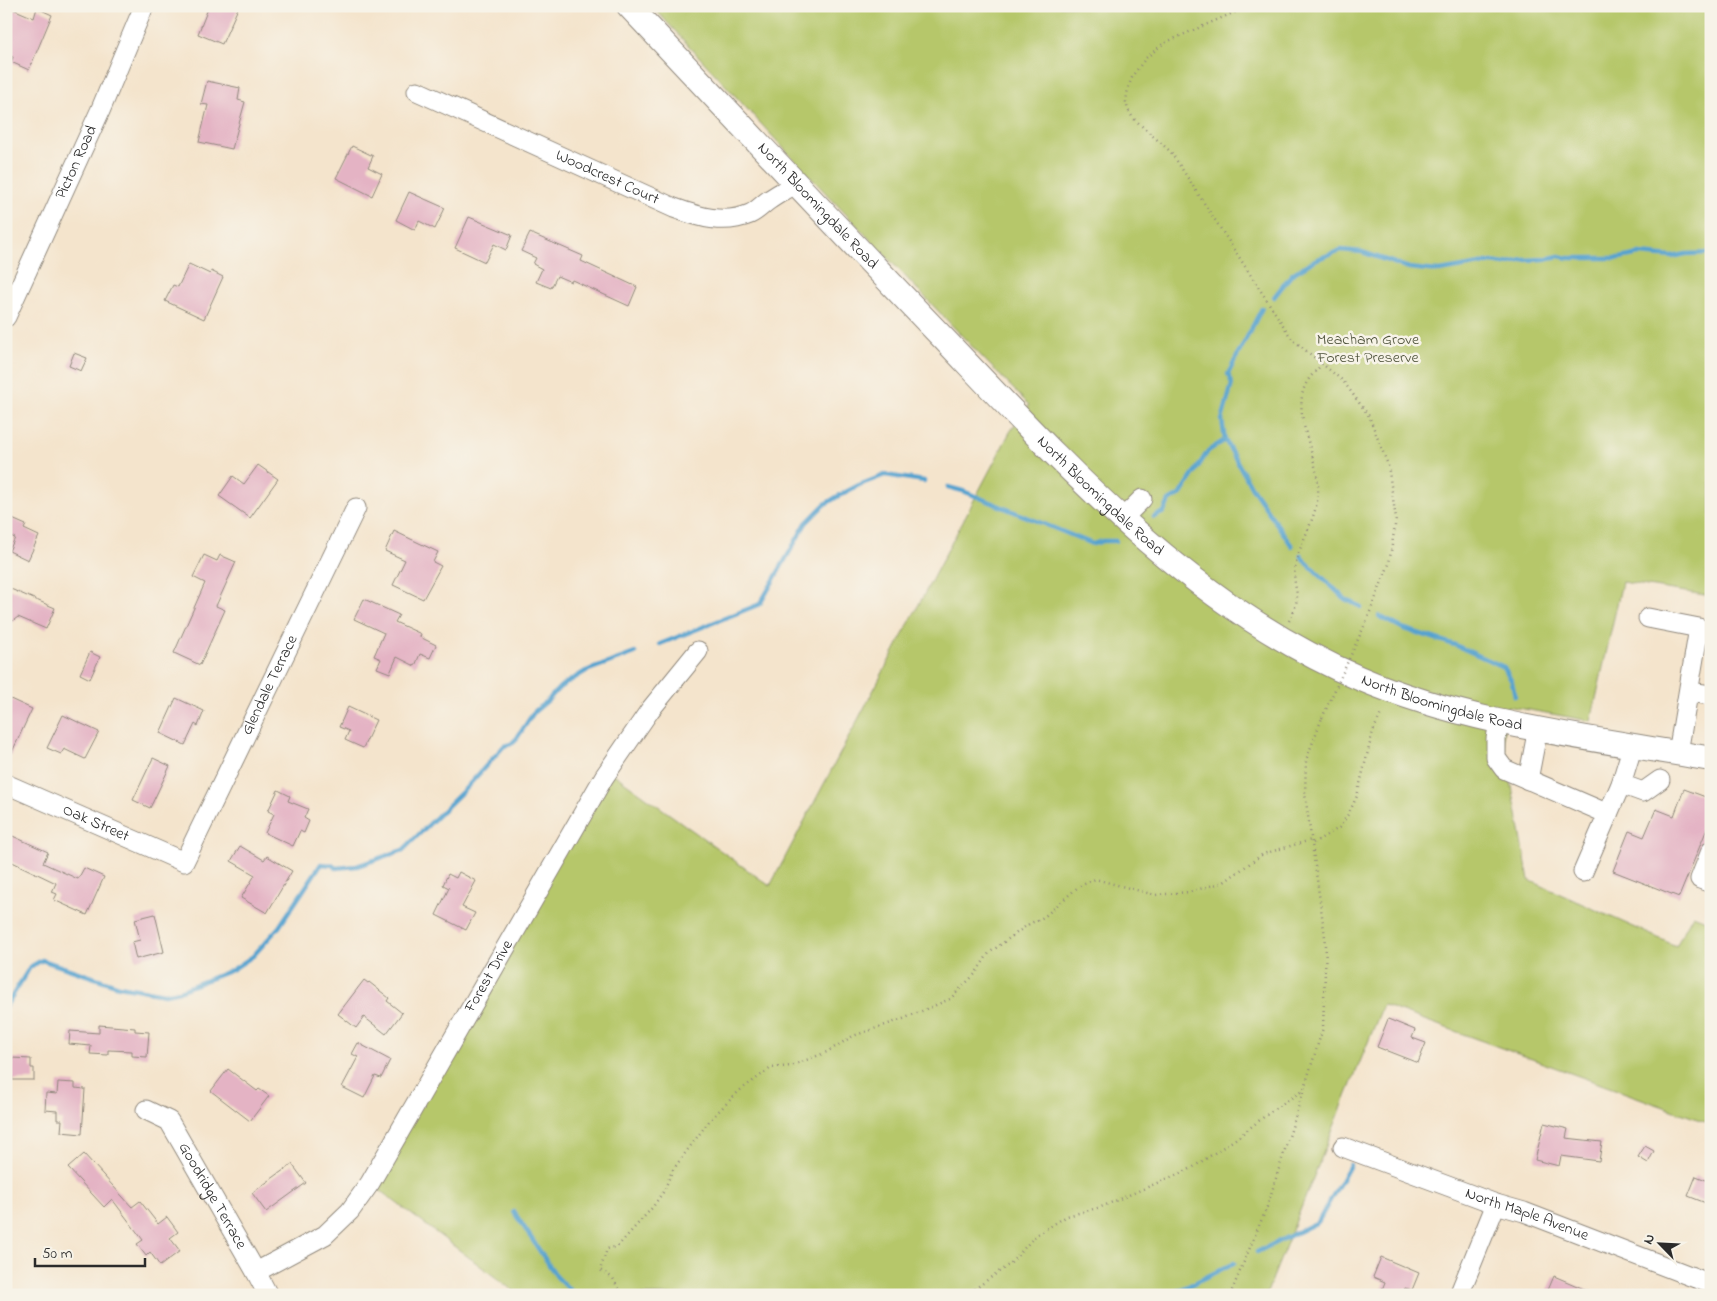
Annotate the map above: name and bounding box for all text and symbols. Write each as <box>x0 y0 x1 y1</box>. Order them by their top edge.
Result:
street label: Picton Road <box>49 122 104 203</box>
street label: North Bloomingdale Road <box>752 137 884 275</box>
street label: Woodcrest Court <box>552 144 663 212</box>
park label: Meacham Grove Forest Preserve <box>1316 328 1420 370</box>
street label: North Bloomingdale Road <box>1031 430 1169 562</box>
street label: Glendale Terrace <box>235 630 305 739</box>
street label: North Bloomingdale Road <box>1357 668 1524 738</box>
street label: Oak Street <box>59 798 133 849</box>
street label: Forest Drive <box>458 935 520 1018</box>
street label: Goodridge Terrace <box>172 1138 253 1255</box>
street label: North Maple Avenue <box>1462 1182 1593 1248</box>
north arrow <box>1634 1218 1684 1268</box>
text: N <box>1638 1231 1661 1248</box>
scale bar <box>35 1236 145 1268</box>
text: 50 m <box>42 1243 73 1265</box>

